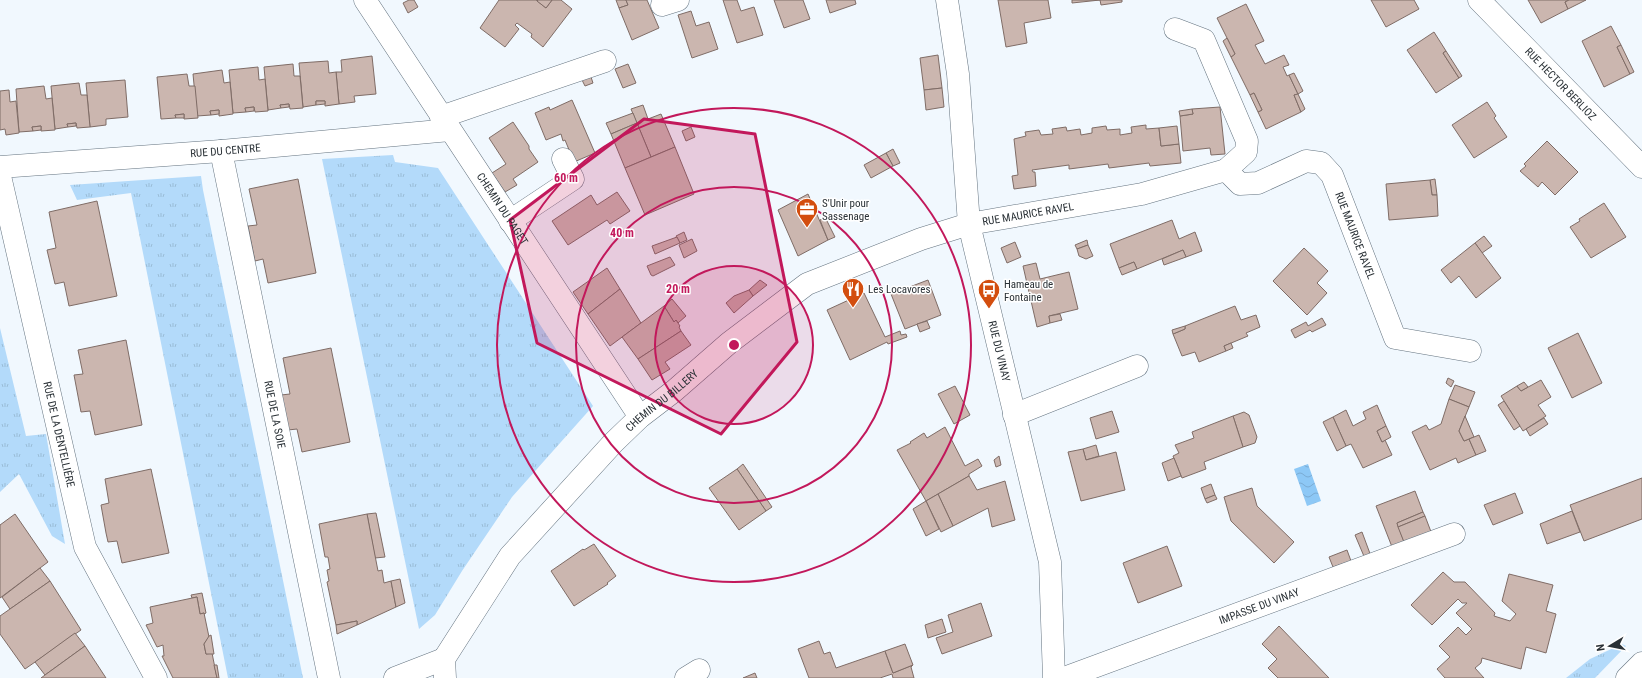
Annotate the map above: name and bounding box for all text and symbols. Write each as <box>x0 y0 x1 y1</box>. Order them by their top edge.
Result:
street label: RUE HECTOR BERLIOZ <box>1522 45 1599 123</box>
street label: RUE DU CENTRE <box>190 141 262 160</box>
street label: CHEMIN DU PAGET <box>474 170 531 247</box>
text: 60 m <box>554 171 578 185</box>
street label: RUE MAURICE RAVEL <box>1333 190 1378 281</box>
office icon: S'Unir pour Sassenage <box>794 196 820 229</box>
place label: S'Unir pour Sassenage <box>822 197 870 223</box>
street label: RUE MAURICE RAVEL <box>981 199 1075 228</box>
text: 40 m <box>610 226 634 240</box>
restaurant icon: Les Locavores <box>840 276 866 309</box>
bus stop icon: Hameau de Fontaine <box>976 277 1002 310</box>
place label: Hameau de Fontaine <box>1004 278 1053 304</box>
text: 20 m <box>666 282 690 296</box>
place label: Les Locavores <box>868 283 931 296</box>
street label: RUE DU VINAY <box>986 319 1013 383</box>
centre of rings <box>727 338 741 352</box>
street label: CHEMIN DU BILLERY <box>623 367 701 434</box>
street label: RUE DE LA SOIE <box>262 379 288 450</box>
street label: RUE DE LA DENTELLIÈRE <box>41 380 78 489</box>
street label: IMPASSE DU VINAY <box>1217 585 1301 627</box>
north arrow <box>1590 626 1630 666</box>
text: N <box>1594 643 1608 652</box>

